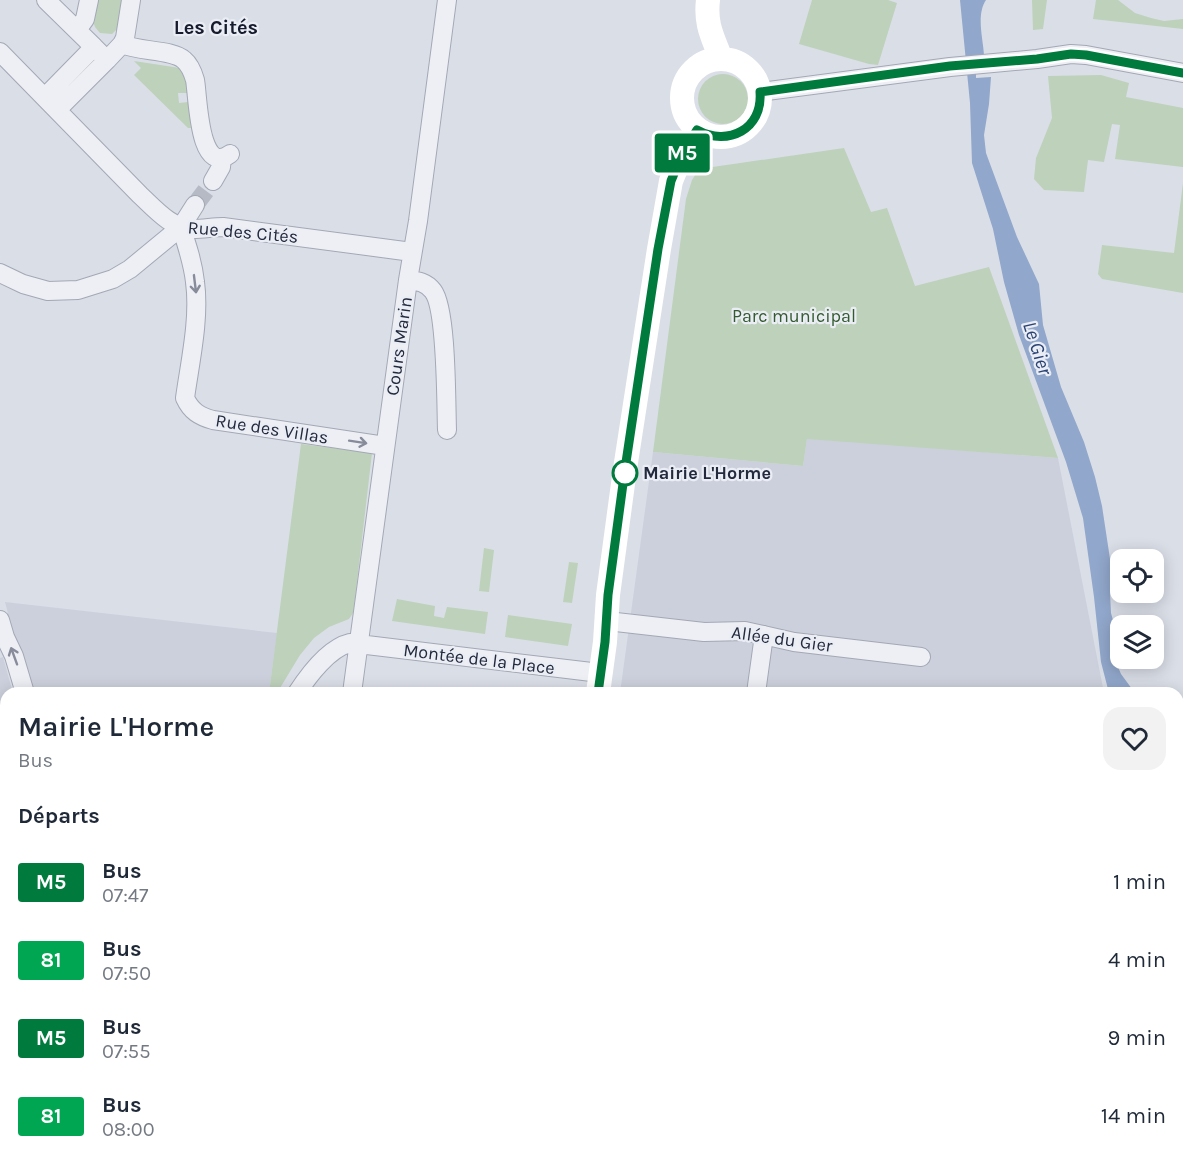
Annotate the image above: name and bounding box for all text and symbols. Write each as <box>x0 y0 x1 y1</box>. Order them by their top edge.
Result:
district label: Les Cités <box>174 16 258 39</box>
line badge: M5 <box>655 134 709 172</box>
text: M5 <box>667 141 697 165</box>
street label: Rue des Cités <box>187 216 299 248</box>
one-way arrow <box>190 273 201 293</box>
street label: Cours Marin <box>381 295 417 397</box>
park label: Parc municipal <box>732 305 856 327</box>
water label: Le Gier <box>1018 318 1057 379</box>
street label: Rue des Villas <box>214 409 330 449</box>
one-way arrow <box>348 437 368 448</box>
marker: Mairie L'Horme <box>612 460 638 486</box>
place label: Mairie L'Horme <box>643 462 771 484</box>
map controls <box>1110 549 1164 669</box>
button: locate <box>1110 549 1164 603</box>
button: layers <box>1110 615 1164 669</box>
street label: Allée du Gier <box>730 621 834 657</box>
street label: Montée de la Place <box>402 639 556 679</box>
one-way arrow <box>7 647 18 666</box>
button: heart <box>1103 707 1166 770</box>
text: Mairie L'Horme <box>18 710 214 743</box>
text: Bus <box>18 749 53 772</box>
text: Départs <box>18 803 100 829</box>
text: Bus <box>102 858 142 884</box>
text: 1 min <box>1113 869 1166 895</box>
text: M5 <box>36 870 66 894</box>
text: 07:47 <box>102 884 148 907</box>
text: Bus <box>102 936 142 962</box>
text: 4 min <box>1108 947 1166 973</box>
text: 81 <box>40 948 62 972</box>
text: 07:50 <box>102 962 151 985</box>
text: Bus <box>102 1014 142 1040</box>
text: 9 min <box>1108 1025 1166 1051</box>
text: M5 <box>36 1026 66 1050</box>
text: 07:55 <box>102 1040 150 1063</box>
text: Bus <box>102 1092 142 1118</box>
text: 14 min <box>1101 1103 1166 1129</box>
text: 81 <box>40 1104 62 1128</box>
text: 08:00 <box>102 1118 155 1141</box>

